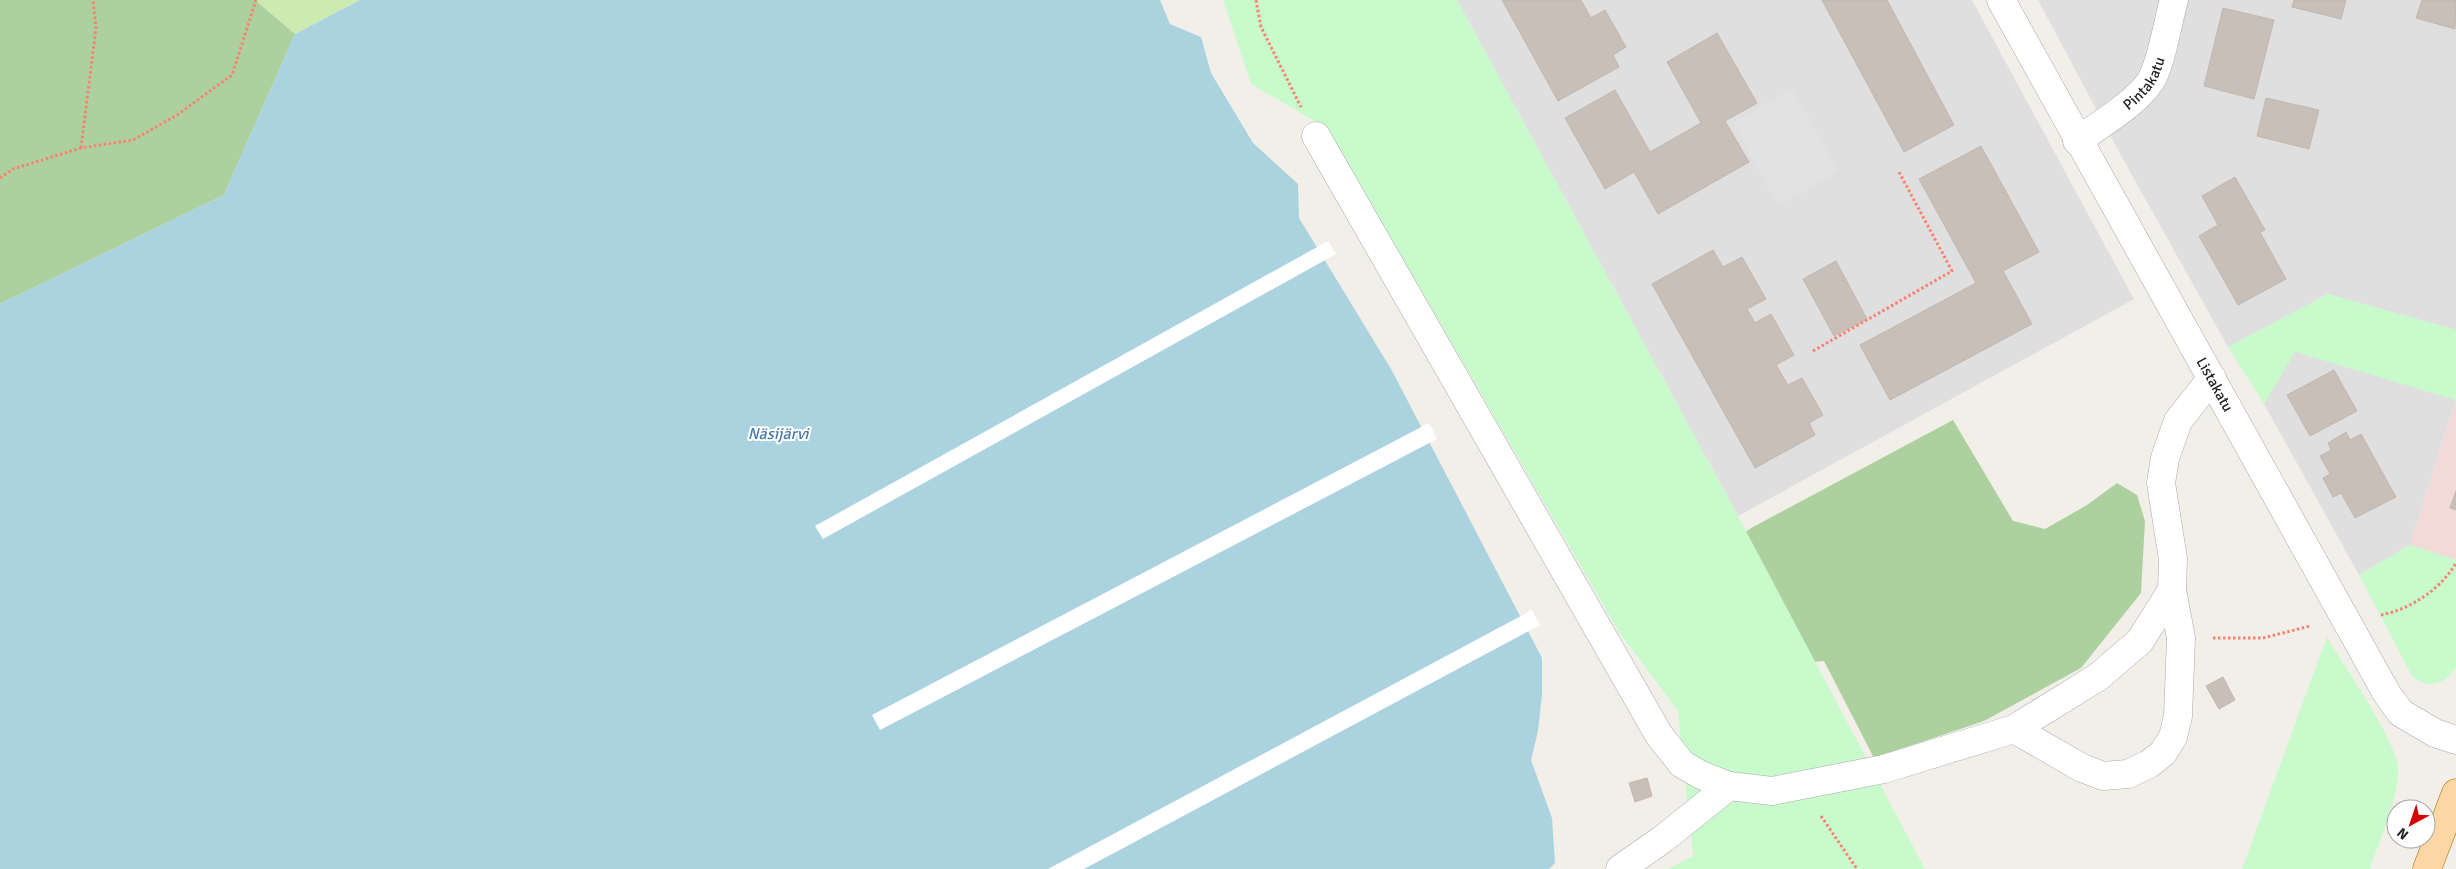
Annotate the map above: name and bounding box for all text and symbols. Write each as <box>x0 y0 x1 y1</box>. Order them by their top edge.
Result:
street label: Pintakatu <box>2119 55 2169 114</box>
street label: Listakatu <box>2193 354 2237 415</box>
water label: Näsijärvi <box>748 424 810 444</box>
north arrow <box>2386 799 2436 849</box>
text: N <box>2394 824 2412 843</box>

